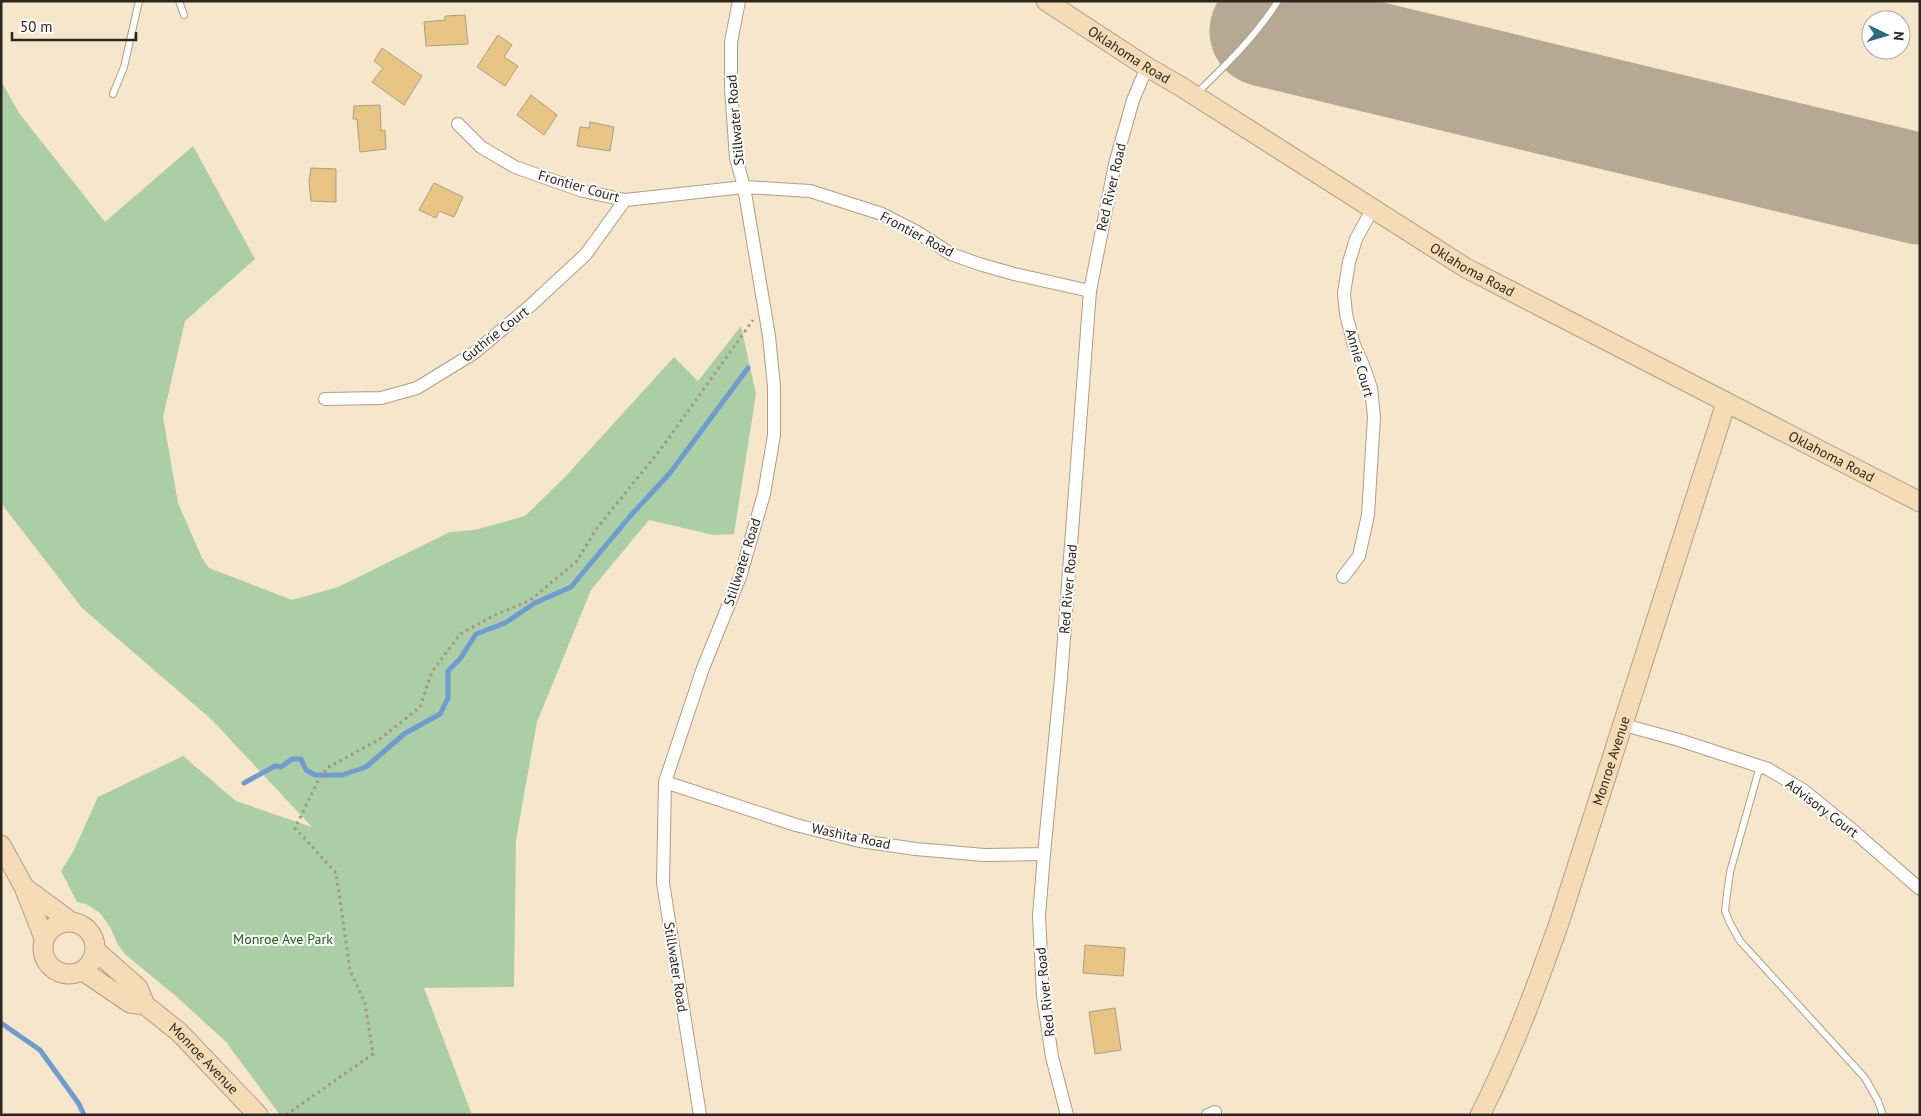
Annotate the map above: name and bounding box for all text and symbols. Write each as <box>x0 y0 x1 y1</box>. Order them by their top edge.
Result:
scale bar <box>12 10 136 42</box>
north arrow <box>1861 10 1911 60</box>
text: 50 m <box>20 17 53 36</box>
street label: Oklahoma Road <box>1084 22 1174 88</box>
text: N <box>1890 31 1908 42</box>
street label: Stillwater Road <box>722 74 748 166</box>
street label: Red River Road <box>1092 141 1130 233</box>
street label: Frontier Court <box>536 166 622 206</box>
street label: Frontier Road <box>877 207 957 261</box>
street label: Oklahoma Road <box>1427 238 1518 300</box>
street label: Guthrie Court <box>458 302 532 366</box>
street label: Annie Court <box>1342 327 1378 400</box>
street label: Oklahoma Road <box>1786 427 1878 486</box>
street label: Stillwater Road <box>719 516 765 608</box>
street label: Red River Road <box>1055 543 1081 635</box>
street label: Monroe Avenue <box>1588 714 1634 808</box>
street label: Advisory Court <box>1782 775 1862 841</box>
street label: Washita Road <box>810 819 892 853</box>
street label: Stillwater Road <box>660 921 692 1013</box>
park label: Monroe Ave Park <box>233 930 333 948</box>
street label: Red River Road <box>1031 946 1059 1038</box>
street label: Monroe Avenue <box>165 1019 242 1098</box>

